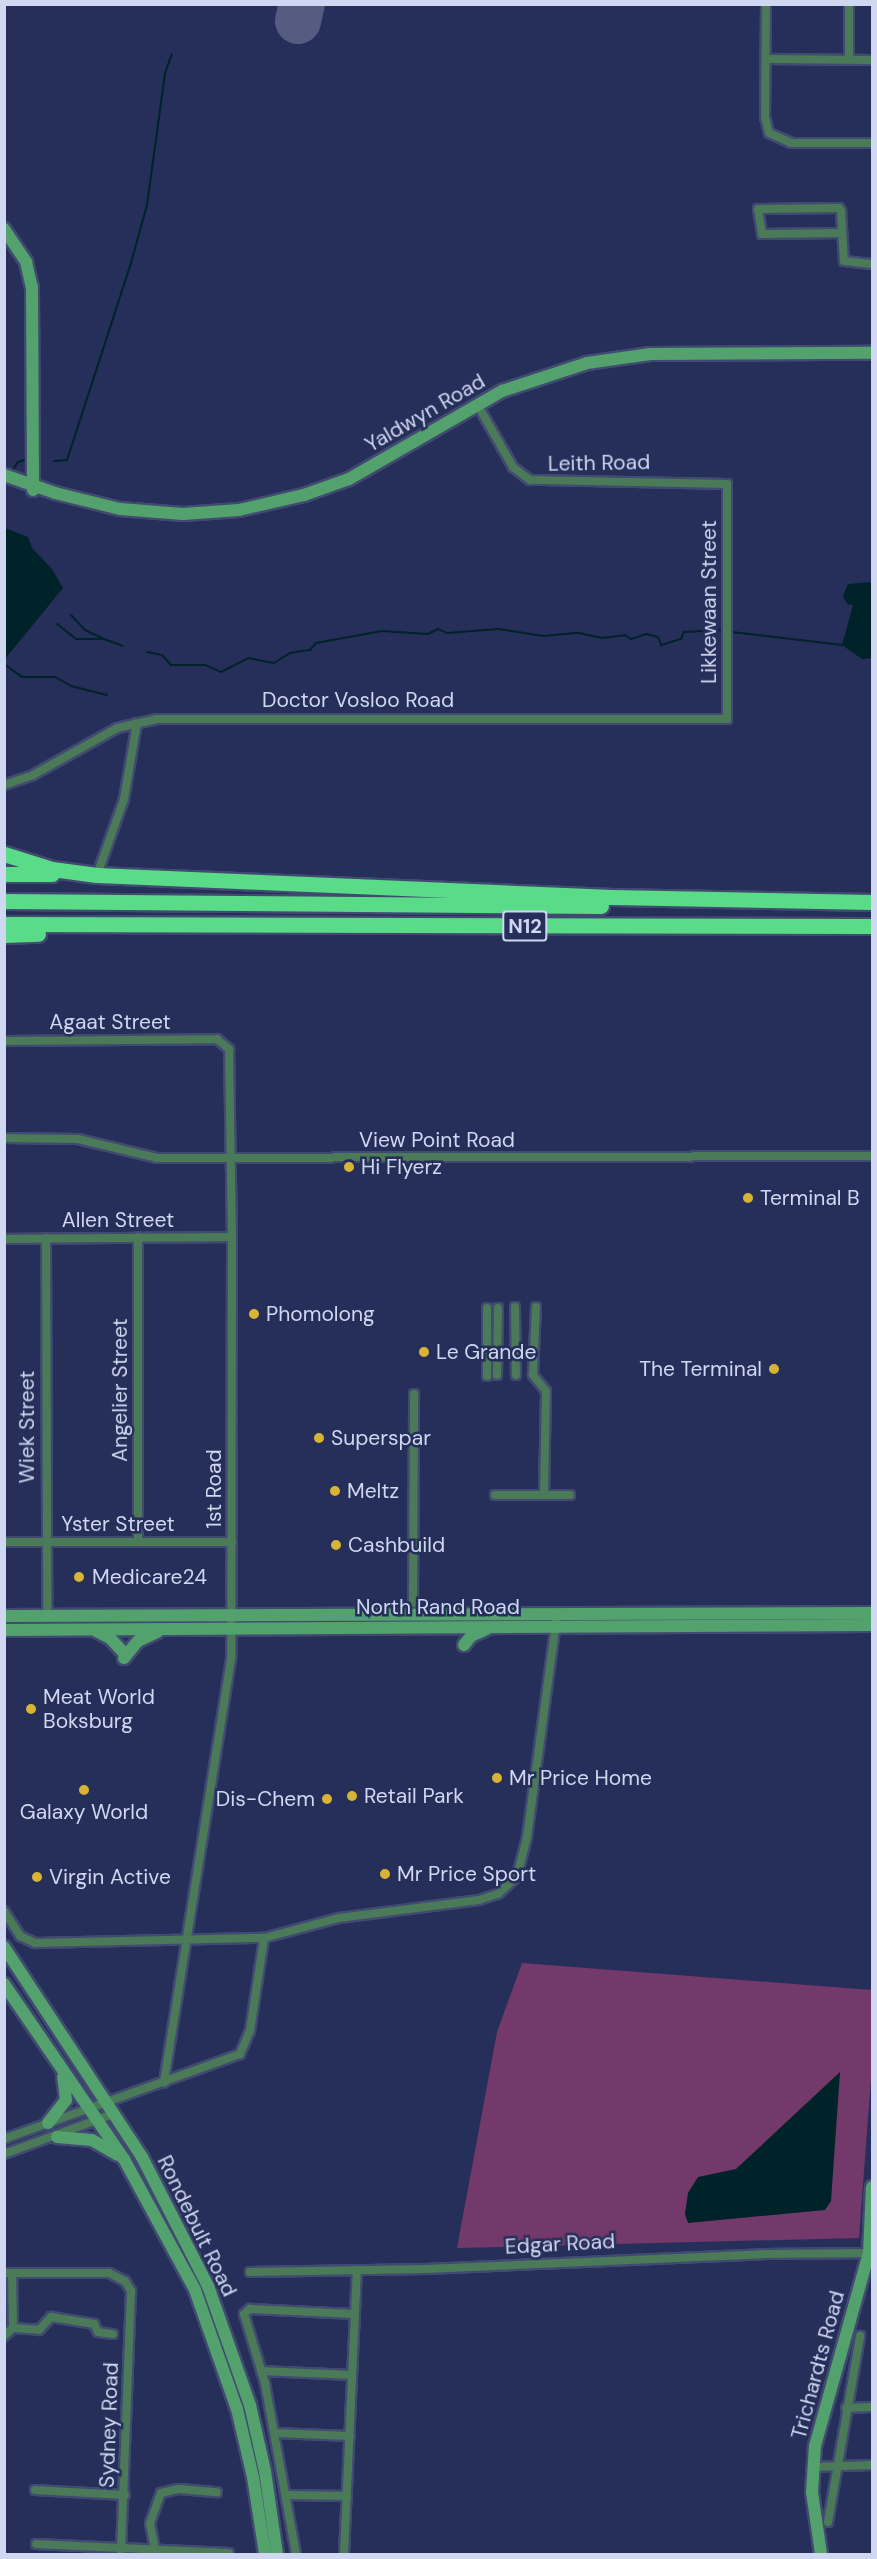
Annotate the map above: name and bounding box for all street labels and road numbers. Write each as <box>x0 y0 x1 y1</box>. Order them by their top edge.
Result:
street label: Yaldwyn Road <box>361 369 489 457</box>
street label: Leith Road <box>548 450 650 476</box>
street label: Likkewaan Street <box>696 520 722 684</box>
street label: Doctor Vosloo Road <box>262 687 454 713</box>
road number: N12 <box>501 909 549 943</box>
street label: Agaat Street <box>49 1009 171 1035</box>
street label: View Point Road <box>359 1127 515 1153</box>
street label: Allen Street <box>62 1207 174 1233</box>
street label: Angelier Street <box>107 1318 133 1462</box>
street label: Wiek Street <box>14 1371 40 1483</box>
street label: 1st Road <box>201 1449 227 1529</box>
street label: Yster Street <box>61 1511 175 1537</box>
street label: North Rand Road <box>356 1594 520 1620</box>
street label: Rondebult Road <box>152 2151 242 2301</box>
street label: Edgar Road <box>504 2229 616 2259</box>
street label: Trichardts Road <box>786 2288 850 2442</box>
street label: Sydney Road <box>94 2362 124 2488</box>

